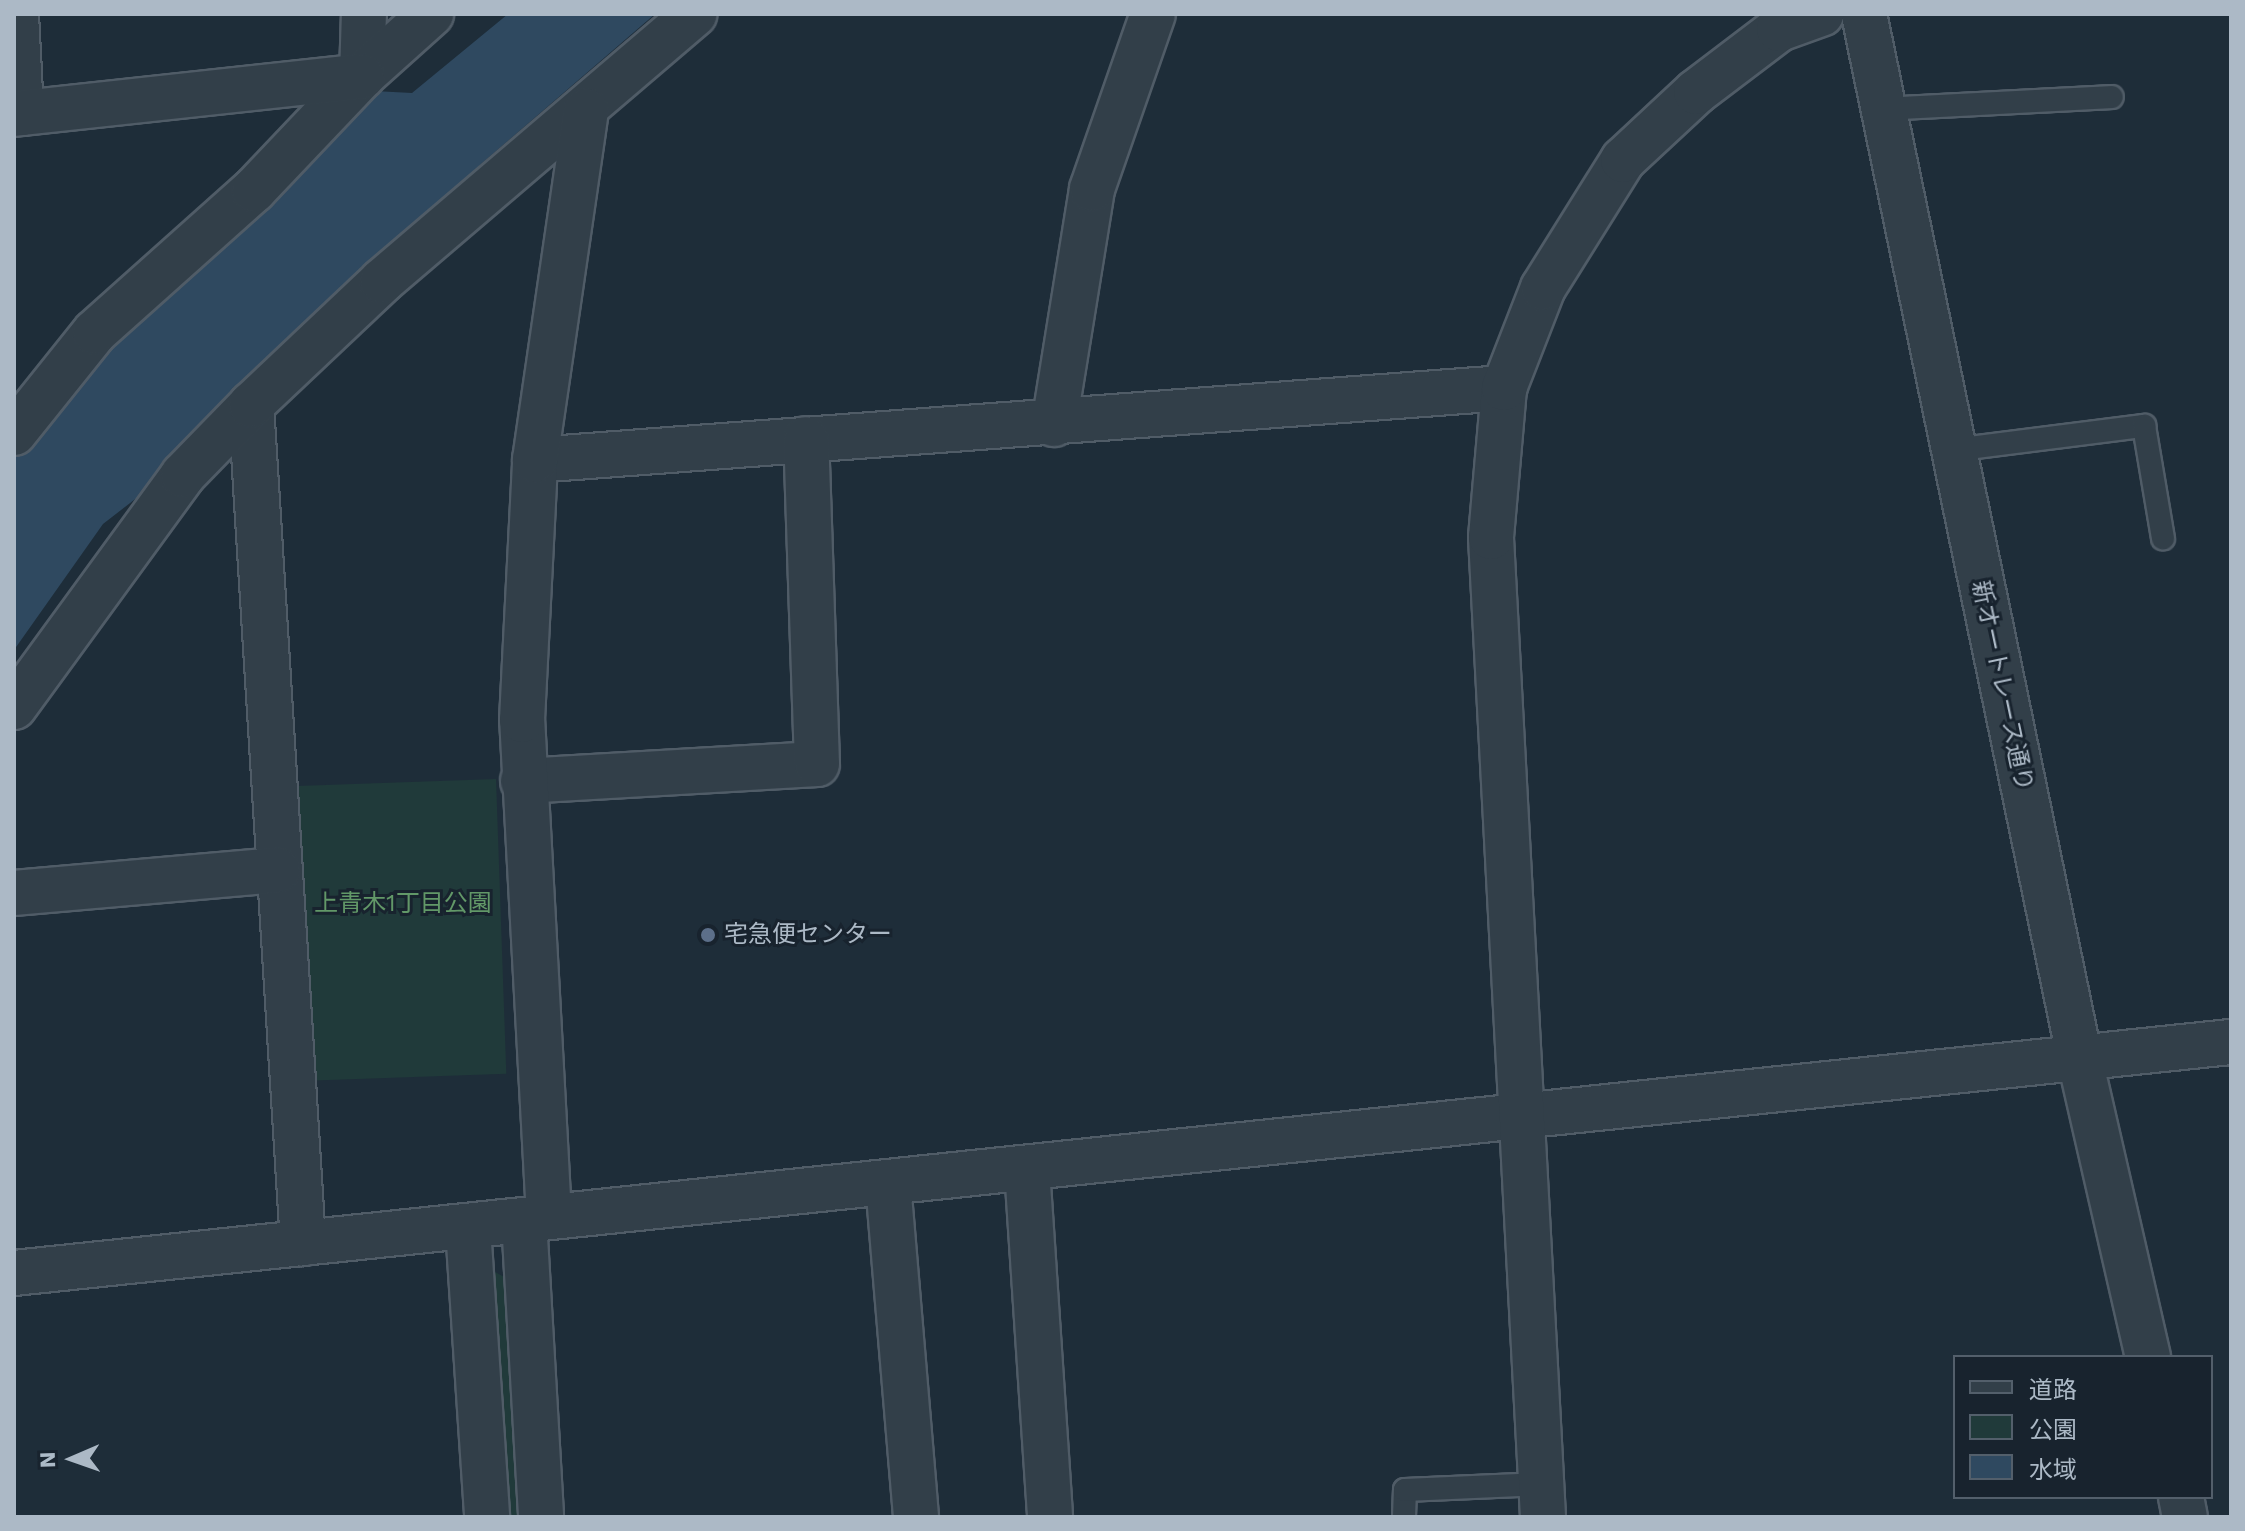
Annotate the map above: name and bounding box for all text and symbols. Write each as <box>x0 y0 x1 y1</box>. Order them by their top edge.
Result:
street label: 新オートレース通り <box>1965 577 2039 795</box>
park label: 上青木1丁目公園 <box>314 890 492 918</box>
place label: 宅急便センター <box>724 921 892 949</box>
marker: 宅急便センター <box>699 926 717 944</box>
legend <box>1953 1355 2213 1499</box>
text: 道路 <box>2029 1376 2077 1404</box>
text: 公園 <box>2029 1416 2077 1444</box>
north arrow <box>32 1419 112 1499</box>
text: N <box>35 1451 60 1468</box>
text: 水域 <box>2029 1456 2077 1484</box>

